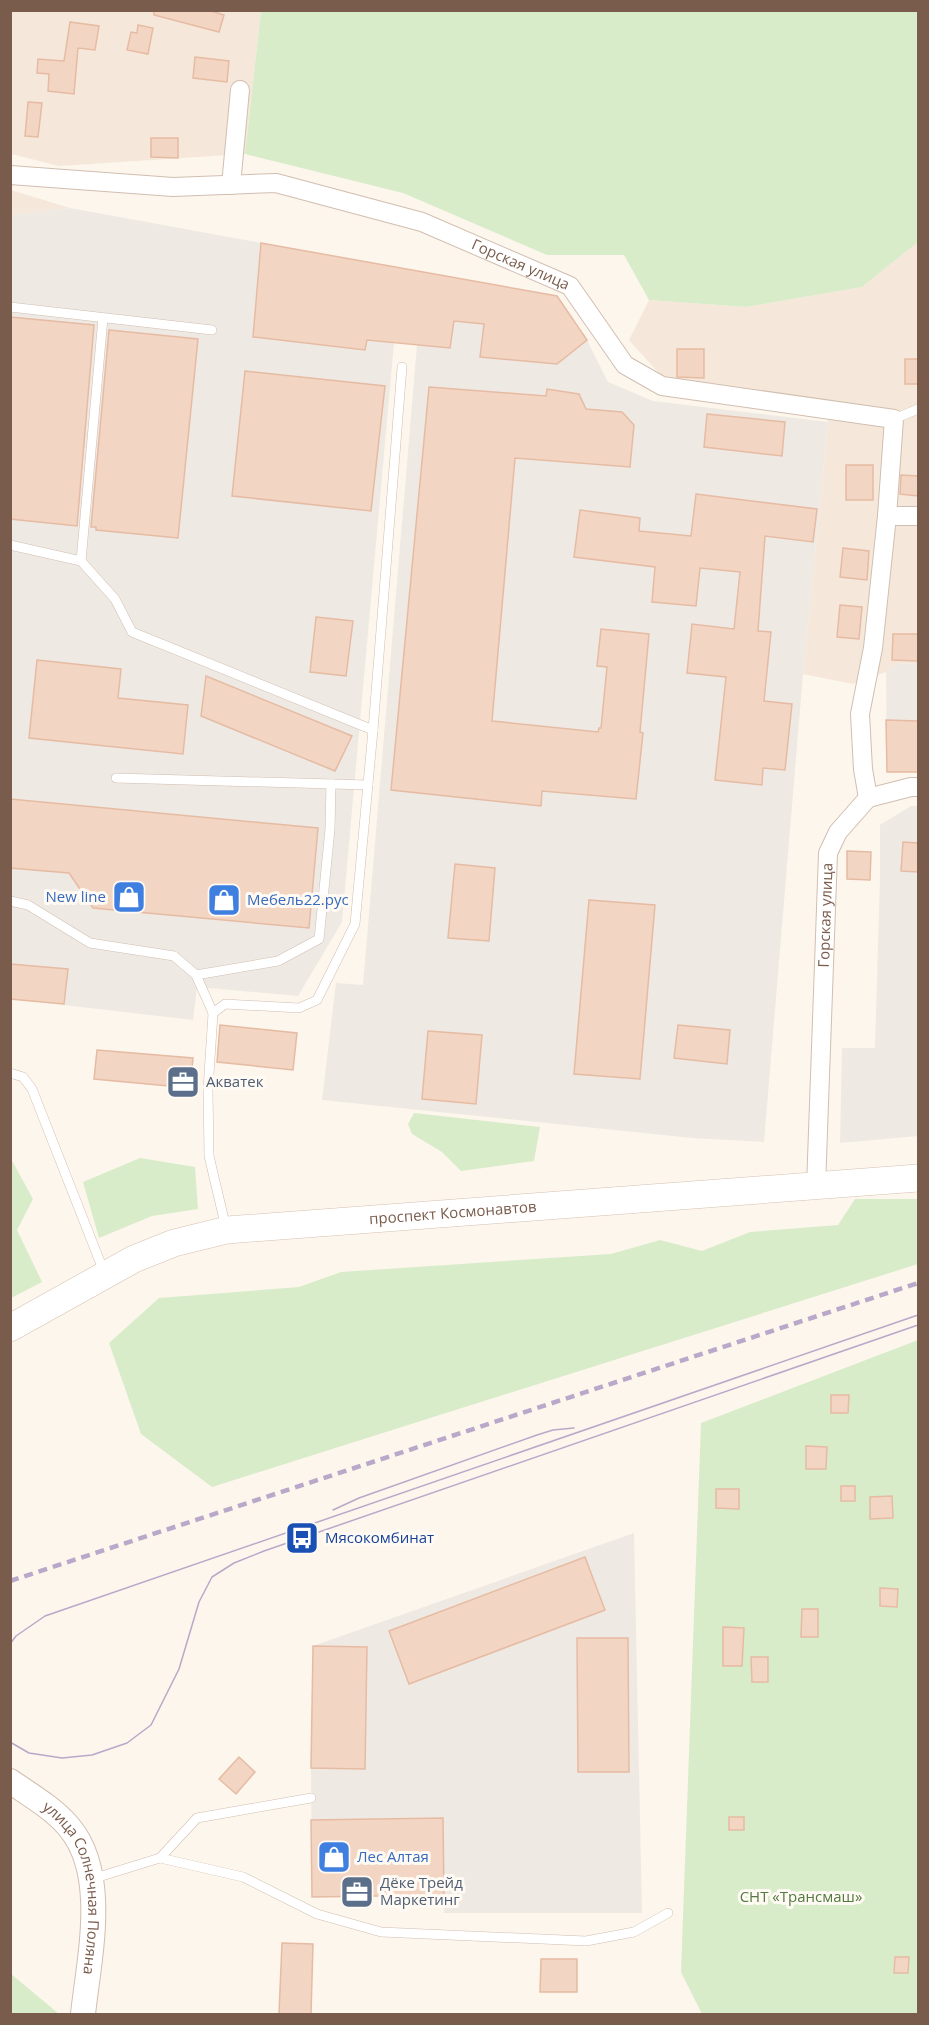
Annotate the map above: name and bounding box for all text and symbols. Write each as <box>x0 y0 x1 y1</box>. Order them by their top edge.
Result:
street label: Горская улица <box>469 234 573 294</box>
street label: Горская улица <box>813 862 837 968</box>
shop icon: New line <box>111 879 147 915</box>
shop icon: Мебель22.рус <box>206 882 242 918</box>
place label: New line <box>46 886 106 906</box>
place label: Мебель22.рус <box>247 889 349 909</box>
office icon: Акватек <box>165 1064 201 1100</box>
place label: Акватек <box>206 1071 264 1091</box>
street label: проспект Космонавтов <box>368 1196 537 1228</box>
bus stop icon: Мясокомбинат <box>284 1520 320 1556</box>
place label: Мясокомбинат <box>325 1527 434 1547</box>
street label: улица Солнечная Поляна <box>39 1796 104 1976</box>
shop icon: Лес Алтая <box>316 1839 352 1875</box>
place label: Лес Алтая <box>357 1846 429 1866</box>
place label: Дёке Трейд Маркетинг <box>380 1872 463 1909</box>
office icon: Дёке Трейд Маркетинг <box>339 1874 375 1910</box>
park label: СНТ «Трансмаш» <box>740 1886 862 1906</box>

